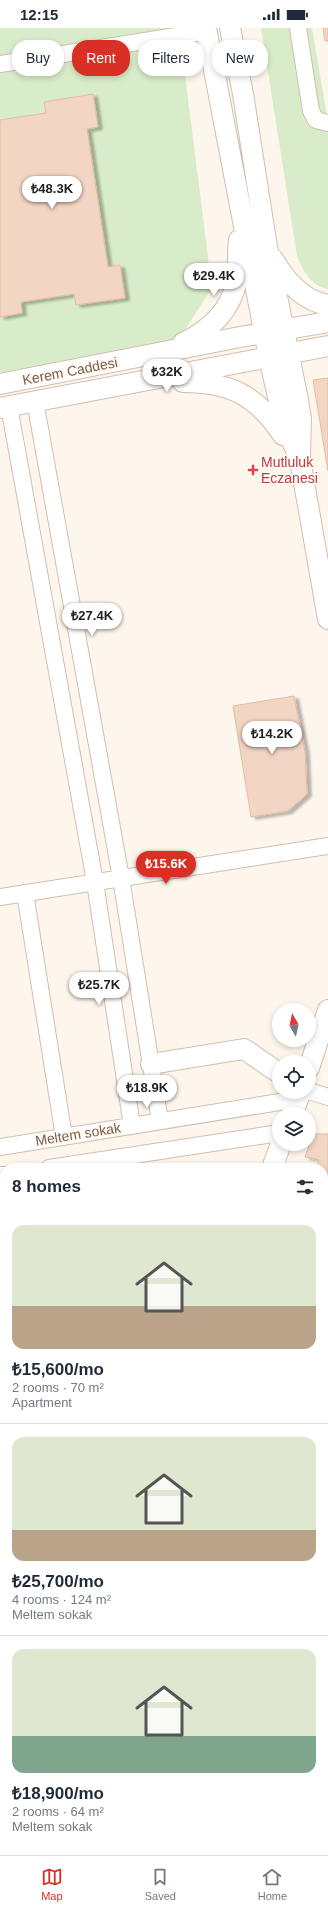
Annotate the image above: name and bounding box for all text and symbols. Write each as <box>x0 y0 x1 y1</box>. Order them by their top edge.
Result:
text: 12:15 <box>20 6 58 23</box>
chip: Buy <box>12 40 64 76</box>
chip: Rent <box>72 40 130 76</box>
chip: Filters <box>138 40 204 76</box>
chip: New <box>212 40 268 76</box>
pin: ₺48.3K <box>19 176 85 210</box>
text: ₺48.3K <box>31 181 73 196</box>
pin: ₺29.4K <box>181 263 247 297</box>
text: ₺29.4K <box>193 268 235 283</box>
street label: Kerem Caddesi <box>21 354 119 388</box>
pin: ₺32K <box>143 359 191 393</box>
text: ₺32K <box>151 364 183 379</box>
place label: Mutluluk Eczanesi <box>261 454 318 486</box>
marker: Mutluluk Eczanesi <box>248 465 258 475</box>
pin: ₺27.4K <box>59 603 125 637</box>
text: ₺27.4K <box>71 608 113 623</box>
pin: ₺14.2K <box>239 721 305 755</box>
text: ₺14.2K <box>251 726 293 741</box>
pin: ₺15.6K <box>133 851 199 885</box>
text: ₺15.6K <box>145 856 187 871</box>
pin: ₺25.7K <box>66 972 132 1006</box>
text: ₺25.7K <box>78 977 120 992</box>
north arrow <box>272 1003 316 1047</box>
map controls <box>272 1003 316 1151</box>
button: locate <box>272 1055 316 1099</box>
pin: ₺18.9K <box>114 1075 180 1109</box>
text: ₺18.9K <box>126 1080 168 1095</box>
button: layers <box>272 1107 316 1151</box>
street label: Meltem sokak <box>34 1119 123 1149</box>
icon: filters <box>294 1176 316 1198</box>
text: 8 homes <box>12 1177 81 1196</box>
icon: home <box>128 1251 200 1323</box>
text: ₺15,600/mo <box>12 1360 104 1379</box>
text: 2 rooms · 70 m² <box>12 1380 104 1395</box>
text: Apartment <box>12 1395 72 1410</box>
icon: home <box>128 1463 200 1535</box>
text: ₺25,700/mo <box>12 1572 104 1591</box>
text: 4 rooms · 124 m² <box>12 1592 111 1607</box>
text: Meltem sokak <box>12 1607 92 1622</box>
icon: home <box>128 1675 200 1747</box>
text: ₺18,900/mo <box>12 1784 104 1803</box>
text: 2 rooms · 64 m² <box>12 1804 104 1819</box>
text: Meltem sokak <box>12 1819 92 1834</box>
tab: Map <box>41 1866 63 1902</box>
tab: Saved <box>145 1866 176 1902</box>
tab: Home <box>258 1866 287 1902</box>

